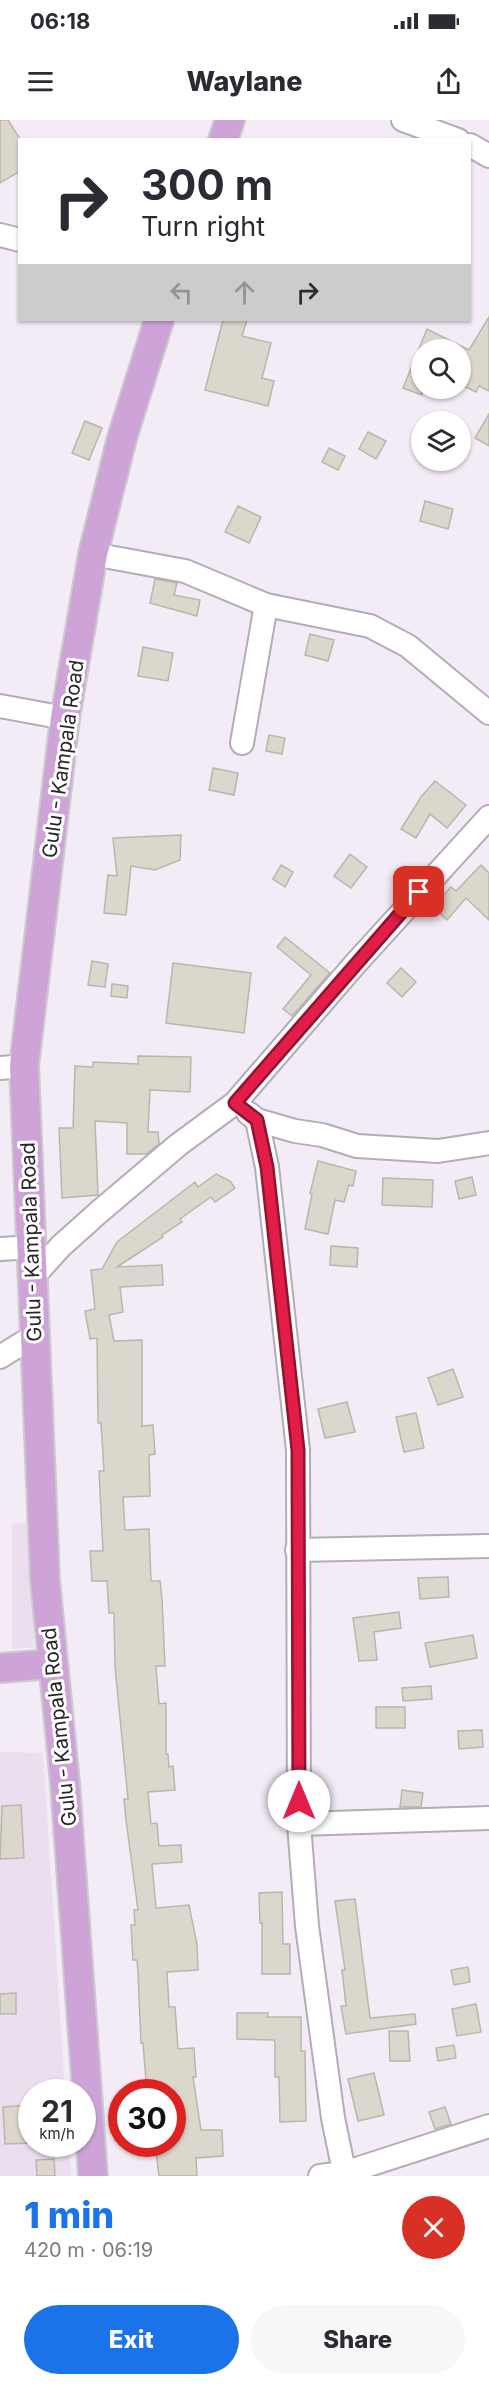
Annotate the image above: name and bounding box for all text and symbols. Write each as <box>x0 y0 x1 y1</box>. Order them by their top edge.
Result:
text: 06:18 <box>30 8 90 34</box>
icon: menu <box>24 65 57 98</box>
text: Waylane <box>187 65 302 98</box>
icon: share <box>432 65 465 98</box>
text: 300 m <box>141 159 273 210</box>
icon: right <box>42 162 120 240</box>
text: Turn right <box>141 210 265 243</box>
icon: left <box>165 276 198 309</box>
icon: ahead <box>228 276 261 309</box>
icon: right <box>291 276 324 309</box>
map controls <box>411 339 471 471</box>
button: search <box>411 339 471 399</box>
button: layers <box>411 411 471 471</box>
street label: Gulu - Kampala Road <box>37 658 89 860</box>
pin <box>393 866 444 917</box>
icon: arrive <box>402 875 435 908</box>
street label: Gulu - Kampala Road <box>16 1142 46 1342</box>
street label: Gulu - Kampala Road <box>37 1626 81 1828</box>
position arrow <box>267 1769 331 1833</box>
speed limit sign: 30 <box>108 2079 186 2157</box>
text: 21 <box>41 2093 73 2129</box>
text: km/h <box>39 2124 75 2143</box>
text: 1 min <box>24 2193 114 2237</box>
button: close <box>402 2196 465 2259</box>
text: 420 m · 06:19 <box>24 2238 153 2262</box>
button: Exit <box>24 2305 239 2374</box>
button: Share <box>251 2305 465 2374</box>

